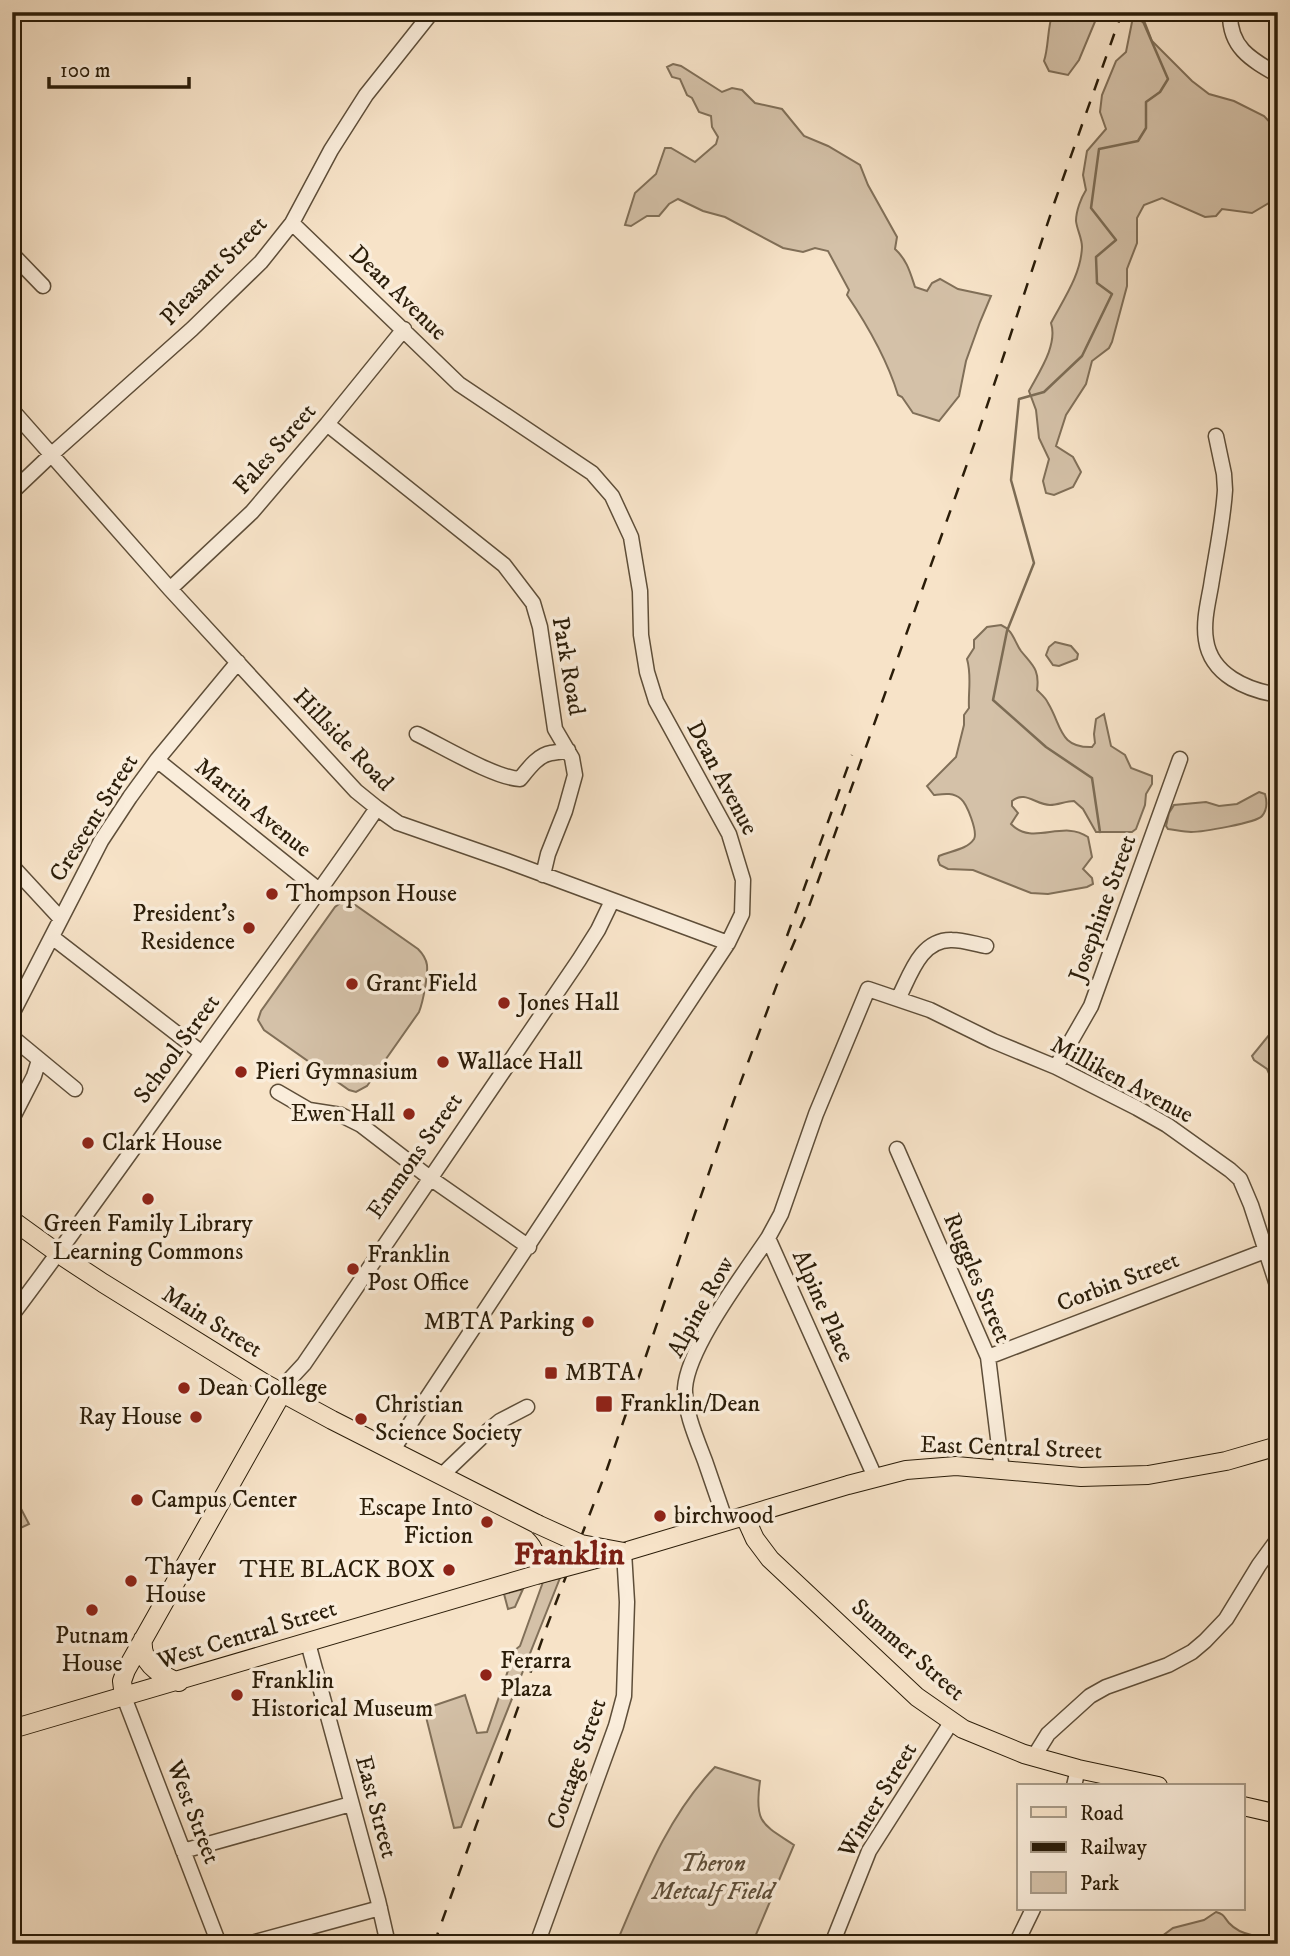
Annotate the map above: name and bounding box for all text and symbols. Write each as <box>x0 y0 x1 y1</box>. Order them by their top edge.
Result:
scale bar <box>49 46 189 90</box>
text: 100 m <box>60 58 111 84</box>
street label: Pleasant Street <box>154 210 274 332</box>
street label: Dean Avenue <box>343 239 453 347</box>
street label: Fales Street <box>227 397 323 501</box>
street label: Park Road <box>545 614 591 718</box>
street label: Hillside Road <box>286 682 400 798</box>
street label: Dean Avenue <box>679 716 765 840</box>
street label: Crescent Street <box>43 748 145 887</box>
street label: Martin Avenue <box>188 752 318 864</box>
street label: Josephine Street <box>1062 830 1143 987</box>
place label: Thompson House <box>286 879 457 909</box>
marker: Thompson House <box>264 886 280 902</box>
place label: President's Residence <box>132 899 235 957</box>
marker: President's Residence <box>241 920 257 936</box>
place label: Grant Field <box>366 969 477 999</box>
marker: Grant Field <box>344 976 360 992</box>
street label: School Street <box>127 988 227 1110</box>
place label: Jones Hall <box>516 988 620 1018</box>
marker: Jones Hall <box>496 995 512 1011</box>
street label: Milliken Avenue <box>1046 1030 1199 1130</box>
place label: Wallace Hall <box>456 1047 583 1077</box>
marker: Wallace Hall <box>435 1054 451 1070</box>
place label: Pieri Gymnasium <box>255 1057 418 1087</box>
marker: Pieri Gymnasium <box>233 1064 249 1080</box>
street label: Emmons Street <box>361 1087 470 1225</box>
place label: Ewen Hall <box>291 1099 396 1129</box>
marker: Ewen Hall <box>401 1106 417 1122</box>
place label: Clark House <box>102 1128 222 1158</box>
marker: Clark House <box>80 1135 96 1151</box>
marker: Green Family Library Learning Commons <box>140 1191 156 1207</box>
place label: Green Family Library Learning Commons <box>43 1209 253 1267</box>
street label: Ruggles Street <box>936 1209 1018 1348</box>
place label: Franklin Post Office <box>367 1240 469 1298</box>
street label: Alpine Place <box>785 1245 861 1367</box>
street label: Corbin Street <box>1053 1245 1184 1319</box>
street label: Alpine Row <box>661 1251 741 1363</box>
marker: Franklin Post Office <box>345 1261 361 1277</box>
street label: Main Street <box>156 1279 268 1365</box>
place label: MBTA Parking <box>424 1307 574 1337</box>
marker: MBTA Parking <box>580 1314 596 1330</box>
place label: MBTA <box>565 1358 636 1388</box>
marker: MBTA <box>543 1365 559 1381</box>
place label: Dean College <box>198 1373 327 1403</box>
marker: Dean College <box>176 1380 192 1396</box>
place label: Franklin/Dean <box>620 1389 761 1419</box>
place label: Christian Science Society <box>375 1390 522 1448</box>
marker: Franklin/Dean <box>594 1394 614 1414</box>
place label: Ray House <box>78 1402 182 1432</box>
marker: Ray House <box>188 1409 204 1425</box>
marker: Christian Science Society <box>353 1411 369 1427</box>
street label: East Central Street <box>919 1430 1103 1466</box>
place label: Campus Center <box>151 1485 297 1515</box>
marker: Campus Center <box>129 1492 145 1508</box>
place label: Escape Into Fiction <box>359 1493 473 1551</box>
place label: birchwood <box>674 1501 774 1531</box>
marker: birchwood <box>652 1508 668 1524</box>
marker: Escape Into Fiction <box>479 1514 495 1530</box>
district label: Franklin <box>514 1535 625 1575</box>
place label: Thayer House <box>145 1552 216 1610</box>
place label: THE BLACK BOX <box>240 1555 435 1585</box>
marker: THE BLACK BOX <box>441 1562 457 1578</box>
marker: Thayer House <box>123 1573 139 1589</box>
street label: Summer Street <box>845 1592 971 1708</box>
street label: West Central Street <box>153 1593 341 1677</box>
marker: Putnam House <box>84 1602 100 1618</box>
place label: Putnam House <box>55 1621 129 1679</box>
place label: Ferarra Plaza <box>500 1646 572 1704</box>
place label: Franklin Historical Museum <box>251 1666 433 1724</box>
marker: Ferarra Plaza <box>478 1667 494 1683</box>
marker: Franklin Historical Museum <box>229 1687 245 1703</box>
street label: Cottage Street <box>541 1694 614 1834</box>
street label: Winter Street <box>831 1737 924 1864</box>
street label: East Street <box>348 1752 404 1862</box>
street label: West Street <box>159 1755 227 1868</box>
legend <box>1017 1784 1244 1910</box>
text: Road <box>1080 1801 1124 1827</box>
text: Railway <box>1080 1835 1148 1861</box>
park label: Theron Metcalf Field <box>650 1849 777 1907</box>
text: Park <box>1080 1871 1120 1897</box>

